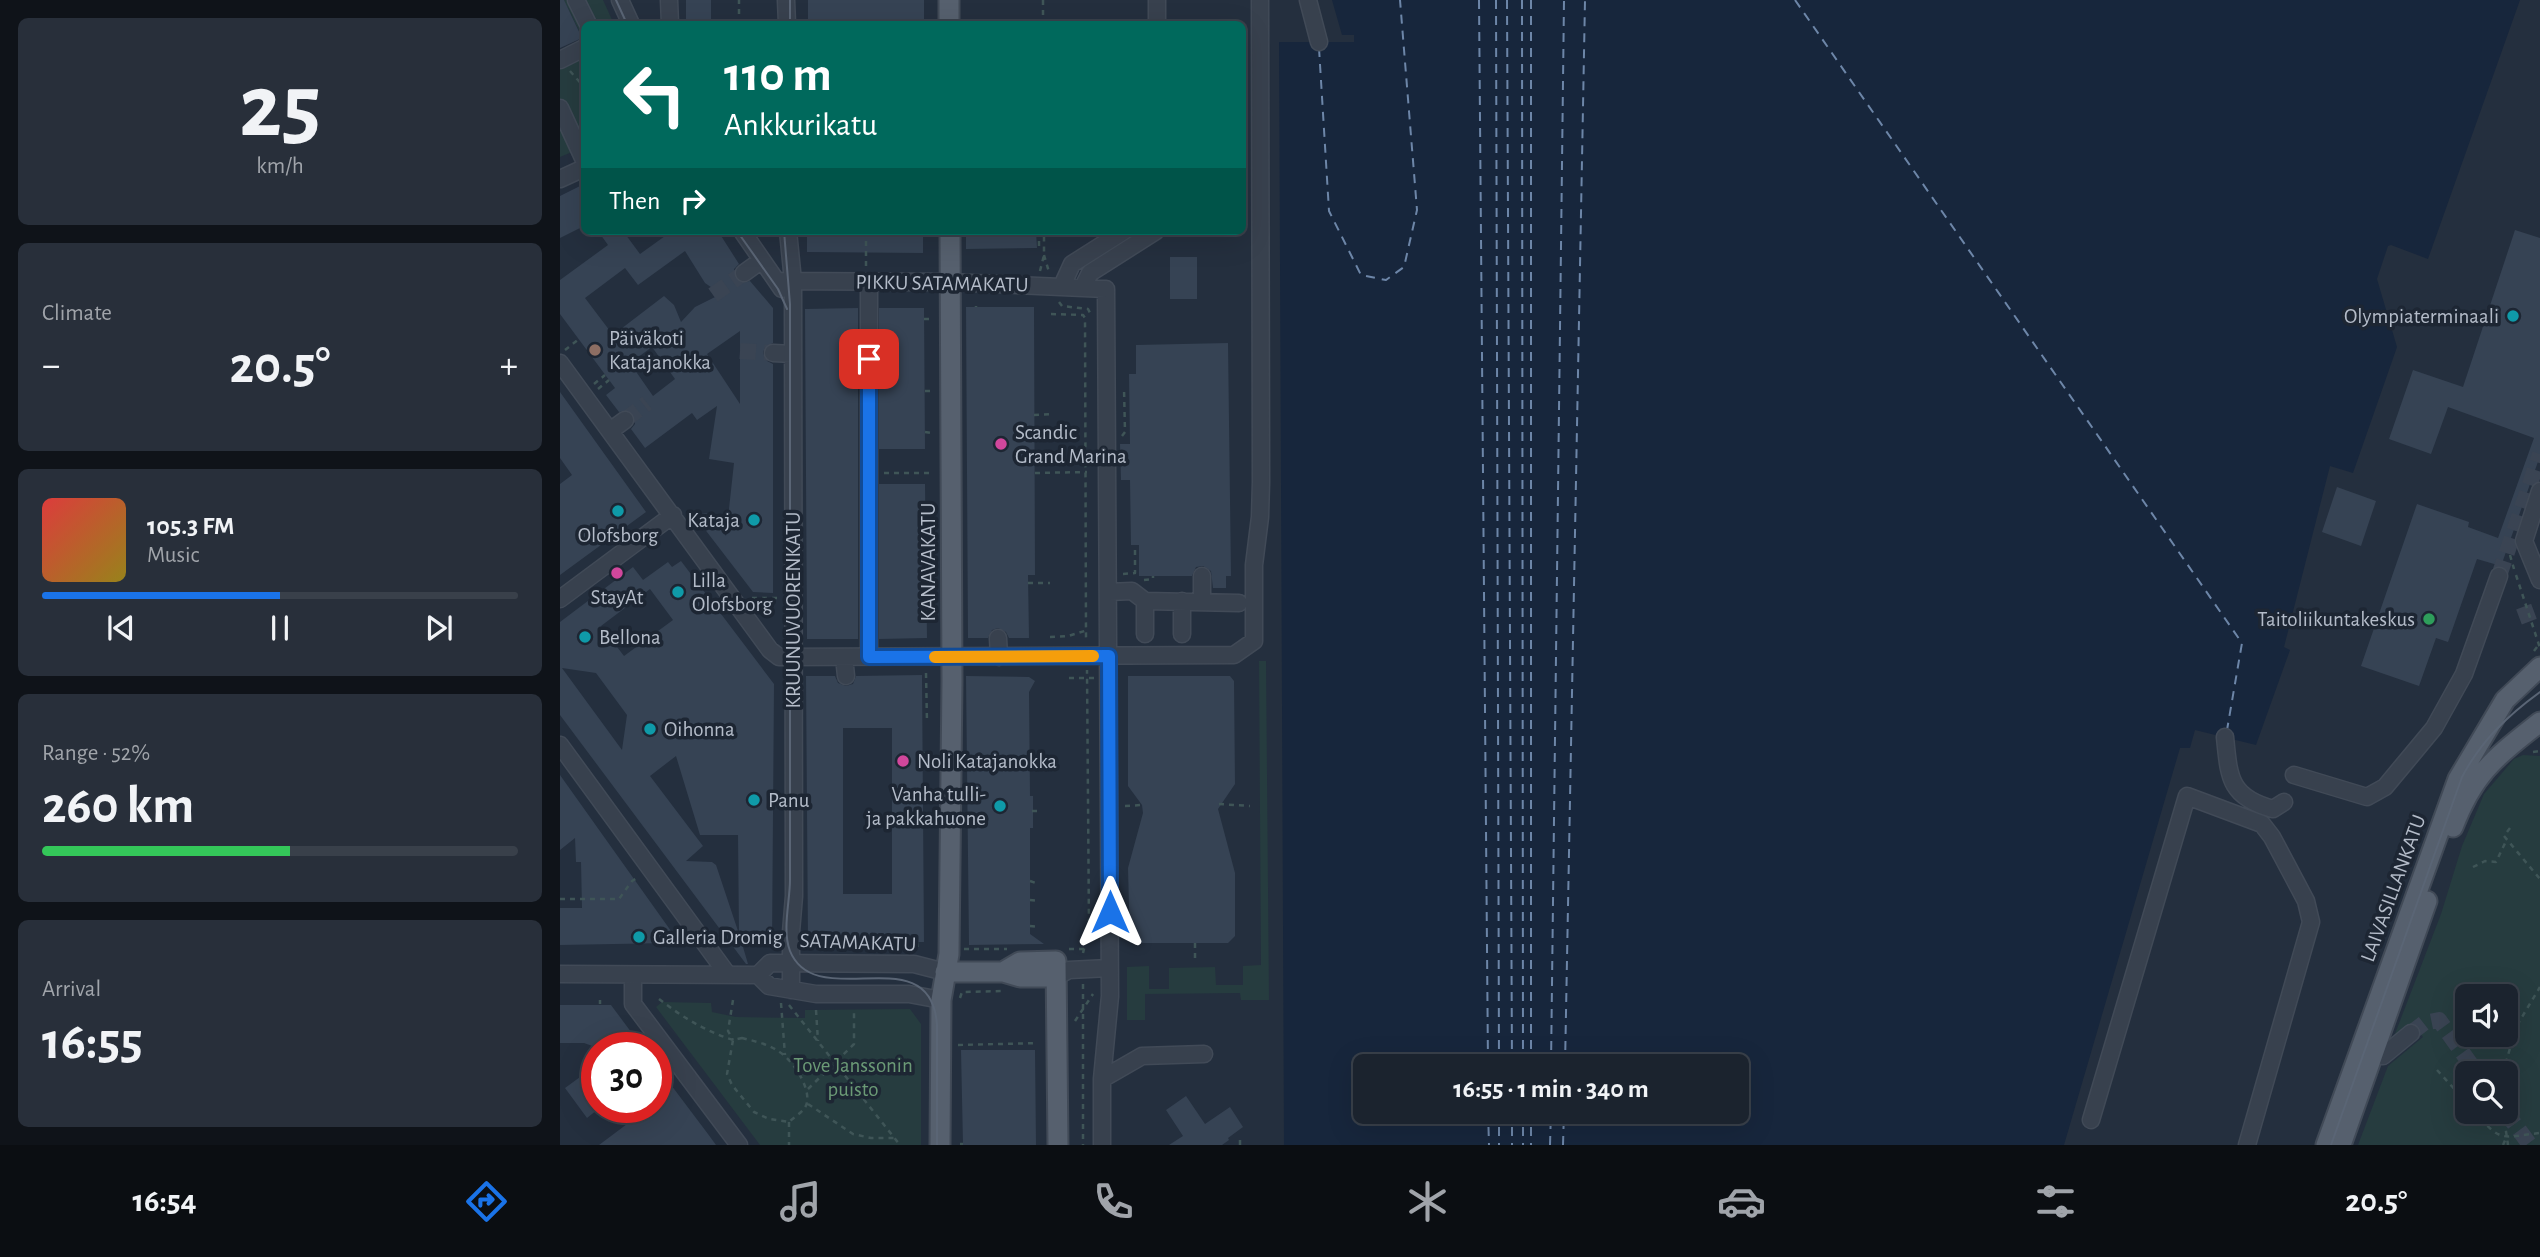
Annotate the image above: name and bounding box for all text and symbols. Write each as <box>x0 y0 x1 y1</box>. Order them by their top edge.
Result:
icon: left <box>609 49 700 140</box>
text: 110 m <box>724 51 832 100</box>
text: 25 <box>239 62 321 153</box>
text: Ankkurikatu <box>724 109 877 141</box>
text: km/h <box>256 155 304 178</box>
icon: right <box>674 182 712 220</box>
text: Then <box>609 188 660 214</box>
street label: PIKKU SATAMAKATU <box>855 271 1029 296</box>
text: Climate <box>42 302 112 325</box>
place label: Olympiaterminaali <box>2344 306 2499 327</box>
marker: Olympiaterminaali <box>2505 308 2521 324</box>
place label: Päiväkoti Katajanokka <box>609 328 711 373</box>
pin <box>839 329 899 389</box>
text: 20.5° <box>229 340 331 392</box>
icon: arrive <box>850 340 888 378</box>
marker: Päiväkoti Katajanokka <box>587 342 603 358</box>
text: − <box>42 347 60 385</box>
text: + <box>500 347 518 385</box>
place label: Scandic Grand Marina <box>1015 422 1127 467</box>
marker: Scandic Grand Marina <box>993 436 1009 452</box>
street label: KANAVAKATU <box>918 502 939 622</box>
marker: Olofsborg <box>610 503 626 519</box>
place label: Kataja <box>687 510 740 531</box>
marker: Kataja <box>746 512 762 528</box>
street label: KRUUNUVUORENKATU <box>783 512 804 708</box>
text: 105.3 FM <box>147 513 235 539</box>
place label: Olofsborg <box>578 525 659 546</box>
text: Music <box>147 544 199 567</box>
marker: StayAt <box>609 565 625 581</box>
place label: Lilla Olofsborg <box>692 570 773 615</box>
marker: Lilla Olofsborg <box>670 584 686 600</box>
place label: StayAt <box>590 587 644 608</box>
icon: previous <box>102 609 140 647</box>
icon: pause <box>261 609 299 647</box>
icon: next <box>420 609 458 647</box>
place label: Taitoliikuntakeskus <box>2257 609 2415 630</box>
marker: Taitoliikuntakeskus <box>2421 611 2437 627</box>
place label: Bellona <box>599 627 661 648</box>
marker: Bellona <box>577 629 593 645</box>
place label: Oihonna <box>664 719 735 740</box>
marker: Oihonna <box>642 721 658 737</box>
text: Range · 52% <box>42 742 150 765</box>
place label: Noli Katajanokka <box>917 751 1057 772</box>
marker: Noli Katajanokka <box>895 753 911 769</box>
text: 260 km <box>42 780 194 832</box>
place label: Vanha tulli- ja pakkahuone <box>866 784 986 829</box>
place label: Panu <box>768 790 810 811</box>
marker: Panu <box>746 792 762 808</box>
marker: Vanha tulli- ja pakkahuone <box>992 798 1008 814</box>
street label: LAIVASILLANKATU <box>2357 812 2430 965</box>
position arrow <box>1073 875 1147 949</box>
place label: Galleria Dromig <box>653 927 783 948</box>
marker: Galleria Dromig <box>631 929 647 945</box>
street label: SATAMAKATU <box>799 930 917 955</box>
text: Arrival <box>42 978 101 1001</box>
map controls <box>2455 984 2518 1124</box>
button: sound <box>2455 984 2518 1047</box>
text: 16:55 <box>42 1016 143 1068</box>
speed limit sign: 30 <box>581 1032 672 1123</box>
park label: Tove Janssonin puisto <box>793 1055 913 1100</box>
button: search <box>2455 1061 2518 1124</box>
text: 16:55 · 1 min · 340 m <box>1453 1076 1649 1102</box>
icon: directions <box>462 1177 511 1226</box>
icon: music <box>776 1177 825 1226</box>
icon: phone <box>1089 1177 1138 1226</box>
icon: climate <box>1403 1177 1452 1226</box>
icon: car <box>1717 1177 1766 1226</box>
icon: filters <box>2031 1177 2080 1226</box>
text: 16:54 <box>132 1185 197 1217</box>
text: 20.5° <box>2345 1185 2407 1217</box>

